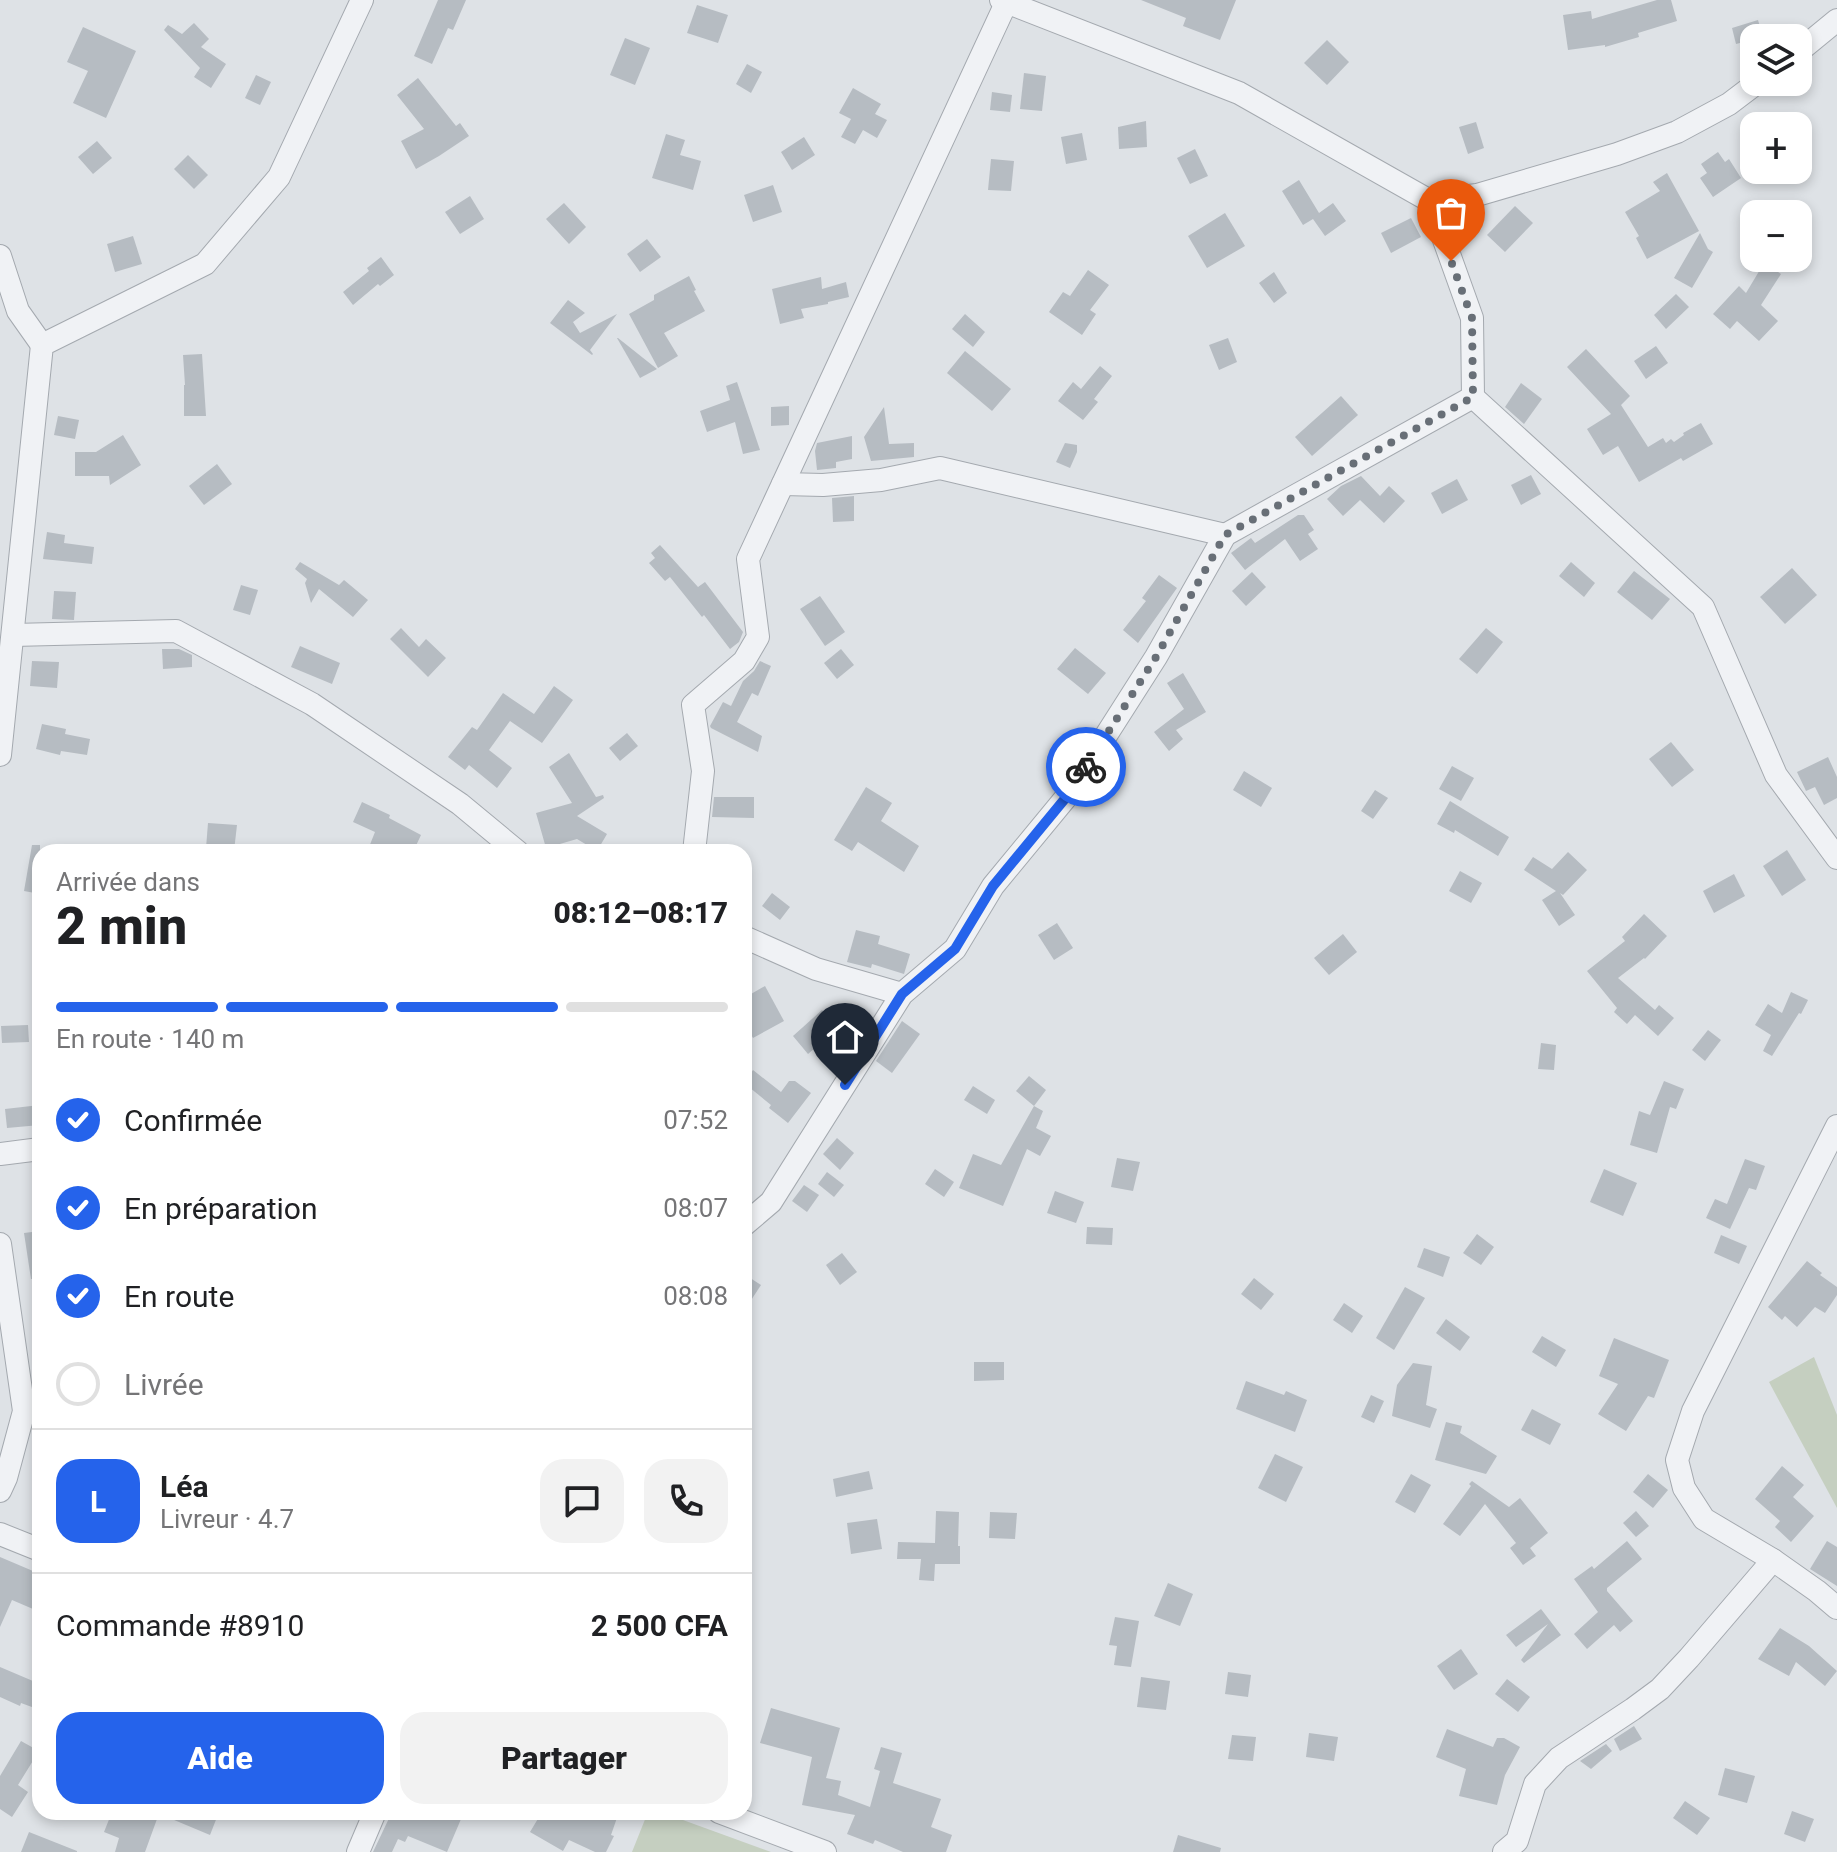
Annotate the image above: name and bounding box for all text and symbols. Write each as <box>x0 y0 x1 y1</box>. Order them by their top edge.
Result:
map controls <box>1740 24 1812 272</box>
button: layers <box>1740 24 1812 96</box>
button: + <box>1740 112 1812 184</box>
pin <box>1417 179 1485 261</box>
icon: bag <box>1429 191 1473 235</box>
button: − <box>1740 200 1812 272</box>
courier <box>1046 727 1126 807</box>
icon: bike <box>1064 745 1108 789</box>
text: Arrivée dans <box>56 867 200 897</box>
text: 08:12–08:17 <box>553 895 728 930</box>
text: 2 min <box>56 896 187 957</box>
pin <box>811 1003 879 1085</box>
icon: home <box>823 1015 867 1059</box>
text: En route · 140 m <box>56 1024 244 1054</box>
icon: check <box>56 1098 100 1142</box>
text: Confirmée <box>124 1103 262 1138</box>
text: 07:52 <box>663 1105 728 1135</box>
icon: check <box>56 1186 100 1230</box>
text: En préparation <box>124 1191 318 1226</box>
text: 08:07 <box>663 1193 728 1223</box>
icon: check <box>56 1274 100 1318</box>
text: En route <box>124 1279 234 1314</box>
text: 08:08 <box>663 1281 728 1311</box>
text: Livrée <box>124 1367 204 1402</box>
button: chat <box>540 1459 624 1543</box>
button: phone <box>644 1459 728 1543</box>
text: Léa <box>160 1469 209 1504</box>
text: L <box>90 1484 106 1519</box>
text: Livreur · 4.7 <box>160 1504 294 1534</box>
text: Commande #8910 <box>56 1608 304 1643</box>
text: 2 500 CFA <box>591 1608 728 1643</box>
button: Aide <box>56 1712 384 1804</box>
button: Partager <box>400 1712 728 1804</box>

